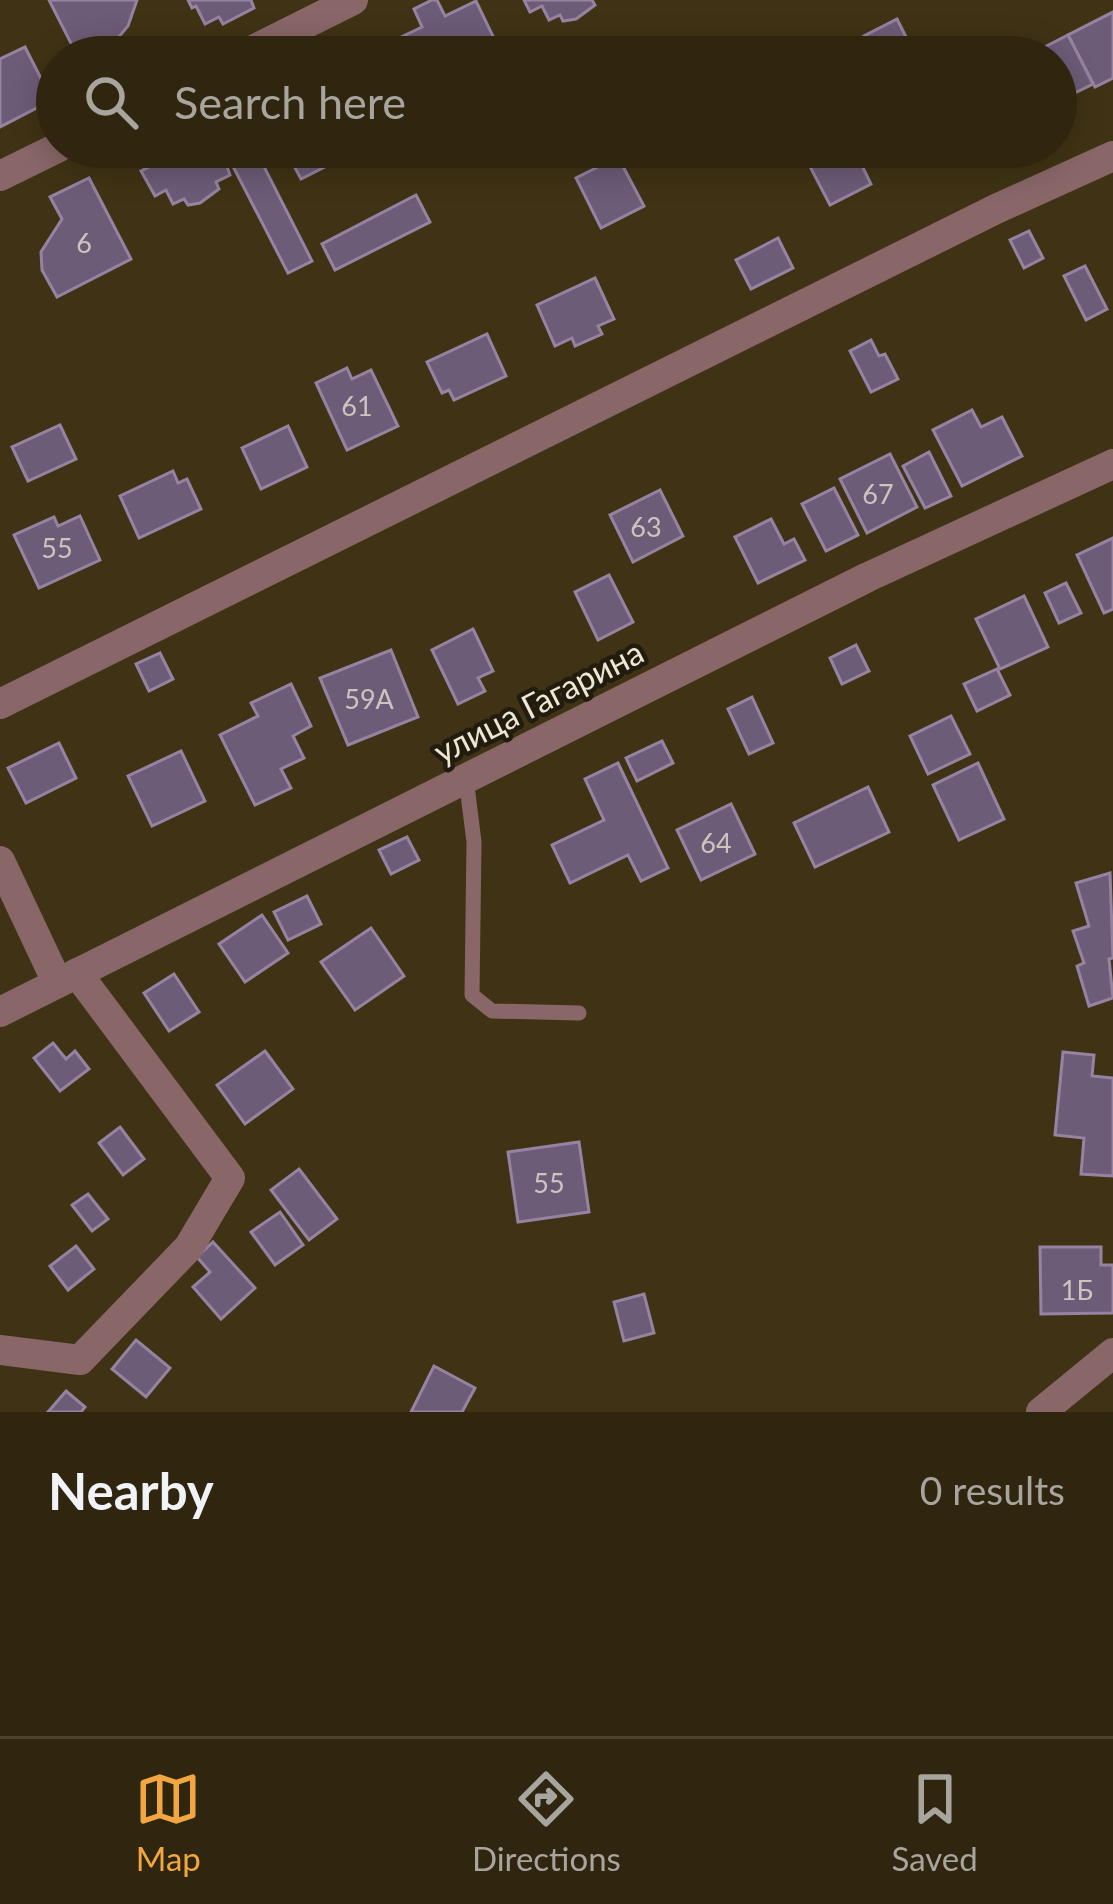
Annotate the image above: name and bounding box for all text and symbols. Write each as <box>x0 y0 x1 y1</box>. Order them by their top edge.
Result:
search box <box>36 36 1077 168</box>
icon: search <box>78 69 144 135</box>
text: Search here <box>174 75 406 129</box>
house number: 6 <box>76 226 92 259</box>
house number: 61 <box>341 389 373 422</box>
house number: 67 <box>862 477 894 510</box>
house number: 63 <box>630 510 662 543</box>
house number: 55 <box>41 531 73 564</box>
street label: улица Гагарина <box>426 631 650 771</box>
house number: 59А <box>344 682 395 715</box>
house number: 64 <box>700 826 732 859</box>
house number: 55 <box>533 1166 565 1199</box>
house number: 1Б <box>1061 1273 1093 1306</box>
text: Nearby <box>48 1460 214 1521</box>
text: 0 results <box>920 1467 1065 1513</box>
tab: Map <box>135 1766 201 1878</box>
tab: Directions <box>472 1766 621 1878</box>
tab: Saved <box>891 1766 978 1878</box>

